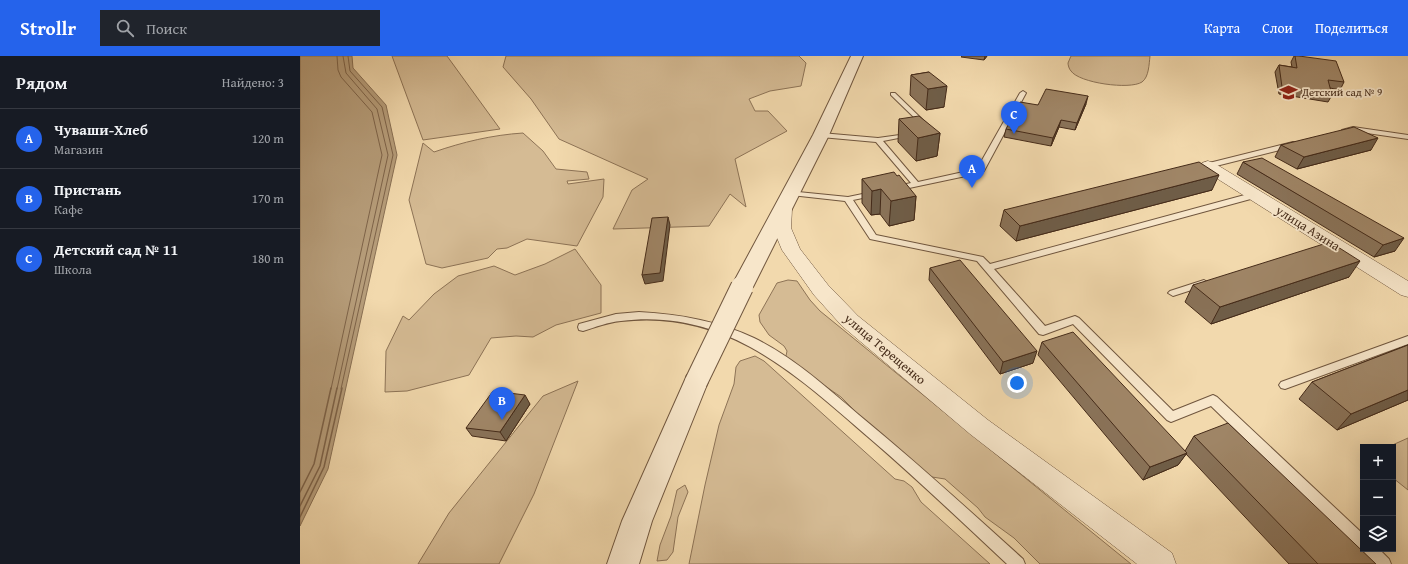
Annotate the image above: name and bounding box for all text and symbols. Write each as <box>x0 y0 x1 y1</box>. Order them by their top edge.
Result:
search box <box>100 10 380 46</box>
text: Strollr <box>20 14 76 42</box>
icon: search <box>114 17 136 39</box>
text: Поиск <box>146 18 187 39</box>
text: Карта <box>1204 18 1240 38</box>
text: Слои <box>1262 18 1293 38</box>
text: Поделиться <box>1315 18 1388 38</box>
text: Рядом <box>16 70 67 95</box>
text: Найдено: 3 <box>222 73 284 92</box>
school or university icon: Детский сад № 9 <box>1279 82 1299 102</box>
place label: Детский сад № 9 <box>1301 84 1382 100</box>
pin: C <box>1001 101 1027 134</box>
text: Чуваши-Хлеб <box>54 119 148 140</box>
text: A <box>25 129 33 148</box>
text: 120 m <box>252 129 284 148</box>
text: Магазин <box>54 140 103 159</box>
pin: A <box>959 155 985 188</box>
text: Пристань <box>54 179 122 200</box>
text: B <box>25 189 33 208</box>
text: 170 m <box>252 189 284 208</box>
text: Кафе <box>54 200 83 219</box>
street label: улица Азина <box>1271 200 1345 256</box>
text: Детский сад № 11 <box>54 239 178 260</box>
text: C <box>25 249 33 268</box>
text: 180 m <box>252 249 284 268</box>
text: Школа <box>54 260 92 279</box>
street label: улица Терещенко <box>839 308 930 389</box>
your location <box>1007 373 1027 393</box>
pin: B <box>489 387 515 420</box>
map controls <box>1360 444 1396 552</box>
button: + <box>1360 444 1396 480</box>
button: − <box>1360 480 1396 516</box>
button: layers <box>1360 516 1396 552</box>

